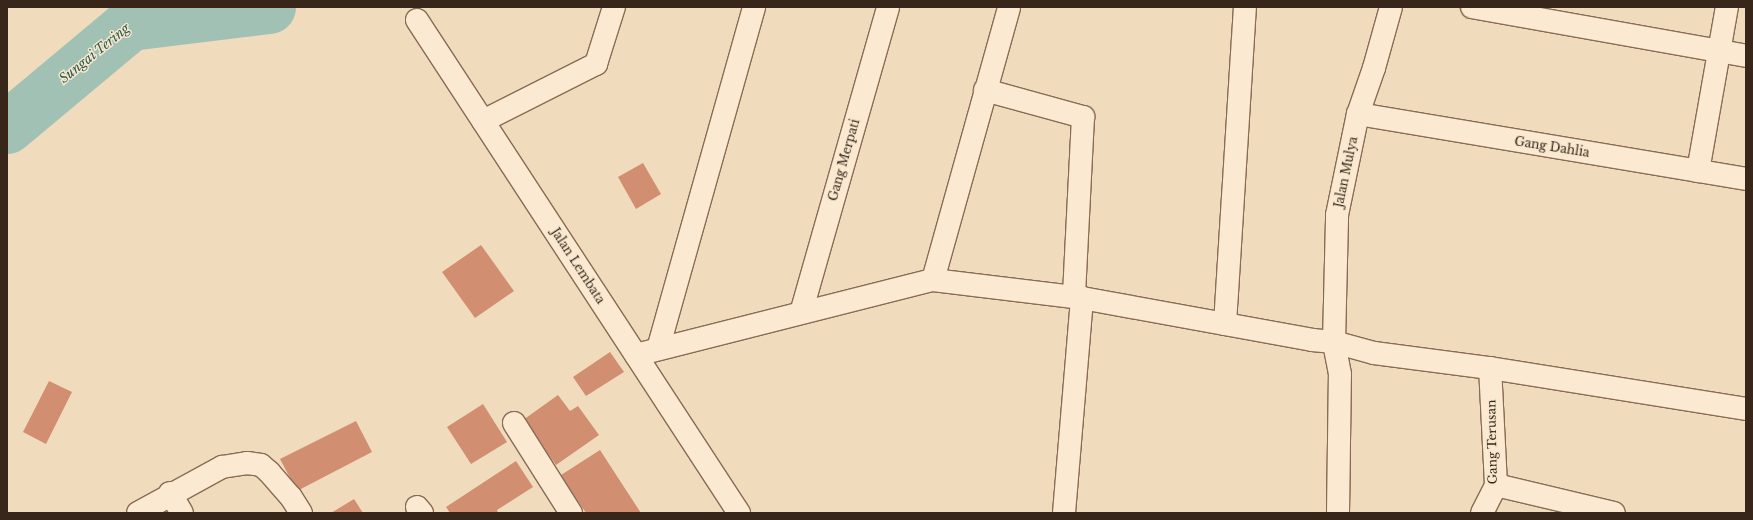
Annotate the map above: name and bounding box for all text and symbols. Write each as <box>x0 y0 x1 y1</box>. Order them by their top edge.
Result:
water label: Sungai Tering <box>56 21 134 87</box>
street label: Gang Merpati <box>825 117 863 203</box>
street label: Gang Dahlia <box>1513 134 1591 160</box>
street label: Jalan Mulya <box>1331 135 1361 209</box>
street label: Jalan Lembata <box>548 225 608 307</box>
street label: Gang Terusan <box>1484 399 1500 485</box>

